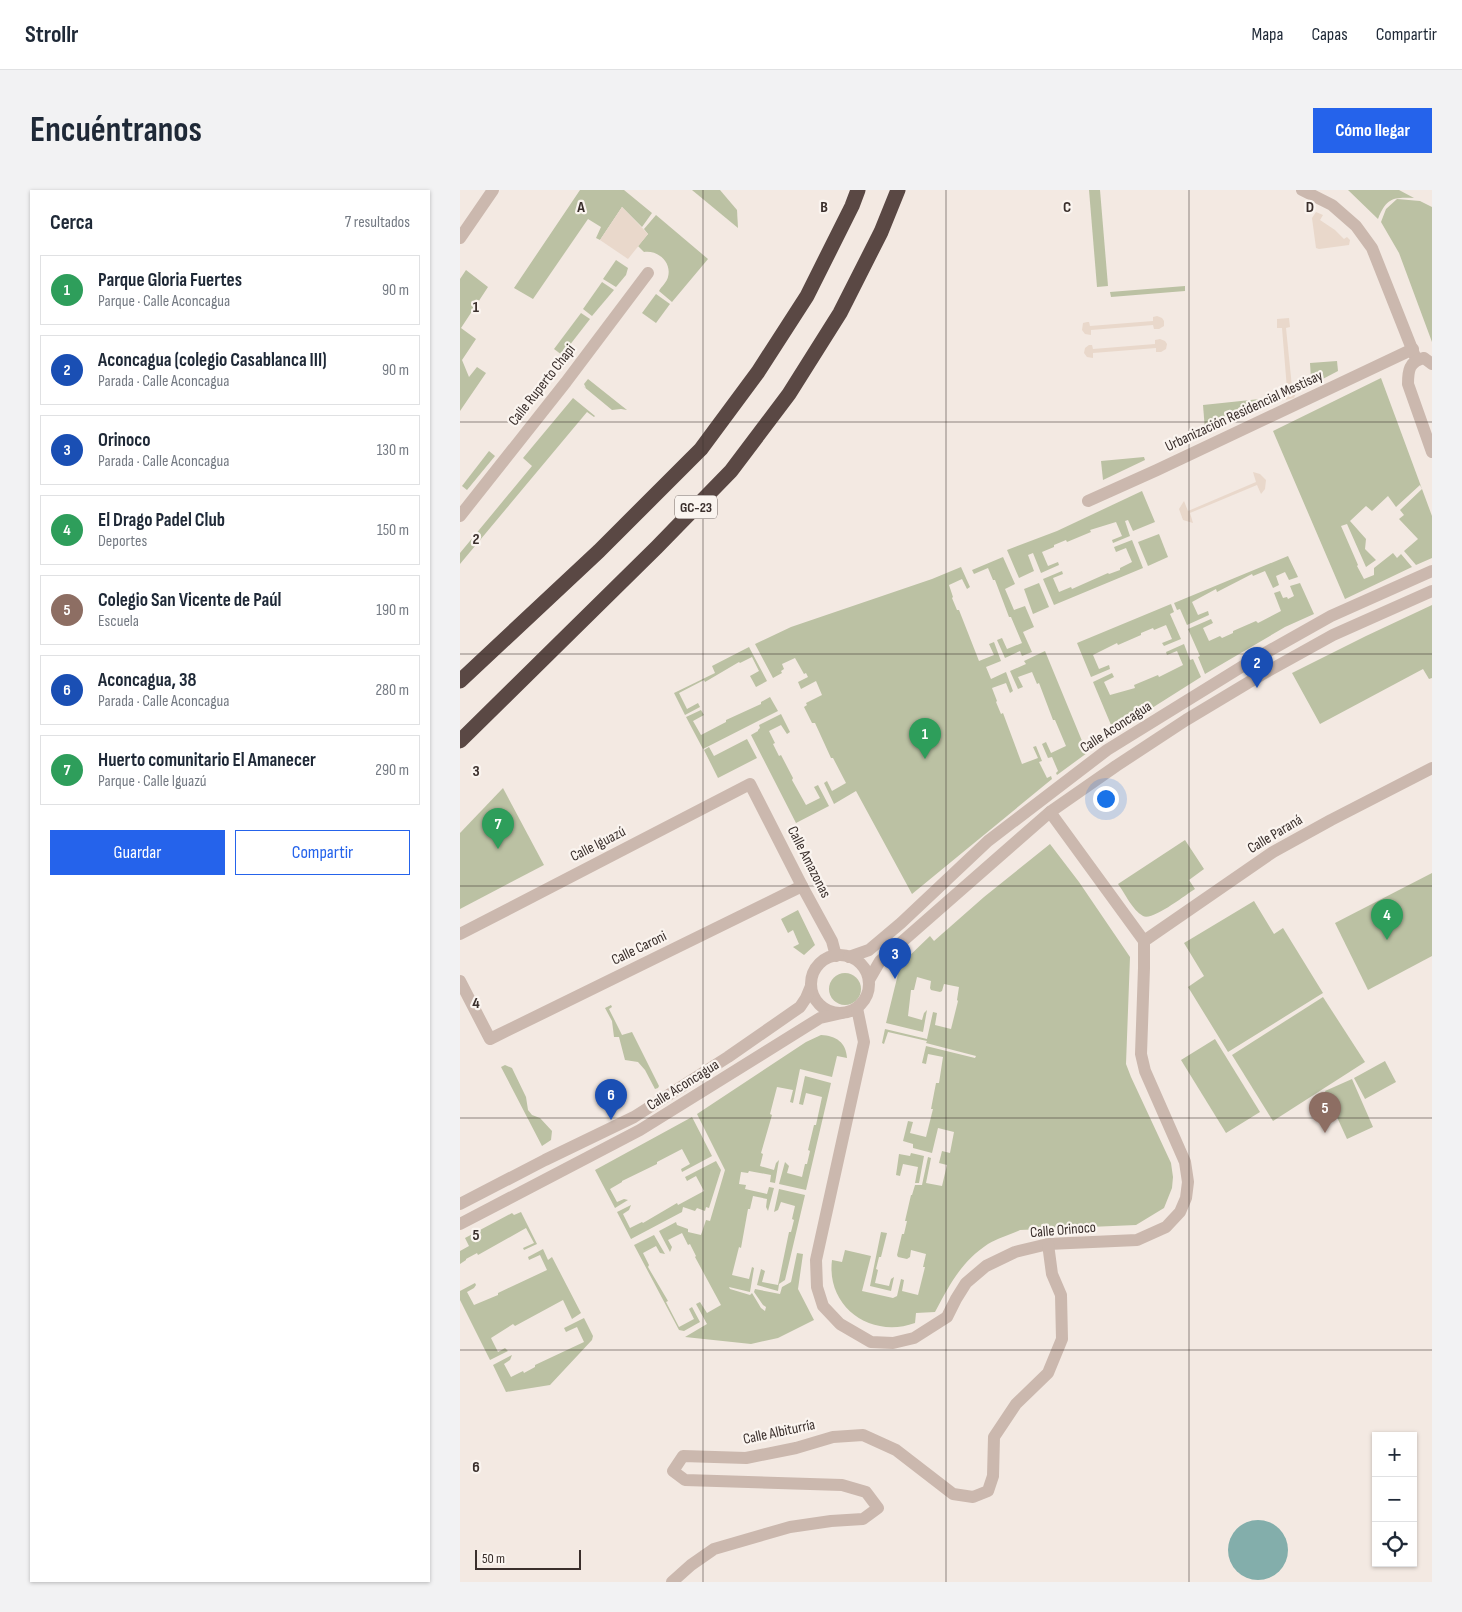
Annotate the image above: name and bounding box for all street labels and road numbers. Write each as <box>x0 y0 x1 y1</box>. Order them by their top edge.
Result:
street label: Calle Ruperto Chapi <box>504 340 580 430</box>
street label: Urbanización Residencial Mestisay <box>1162 366 1326 456</box>
road number: GC-23 <box>675 496 717 518</box>
street label: Calle Aconcagua <box>1077 697 1156 757</box>
street label: Calle Paraná <box>1244 810 1306 858</box>
street label: Calle Iguazú <box>567 822 629 866</box>
street label: Calle Amazonas <box>783 823 835 901</box>
street label: Calle Caroni <box>608 926 670 969</box>
street label: Calle Aconcagua <box>643 1055 723 1115</box>
street label: Calle Orinoco <box>1029 1218 1097 1242</box>
street label: Calle Albiturría <box>741 1415 817 1449</box>

